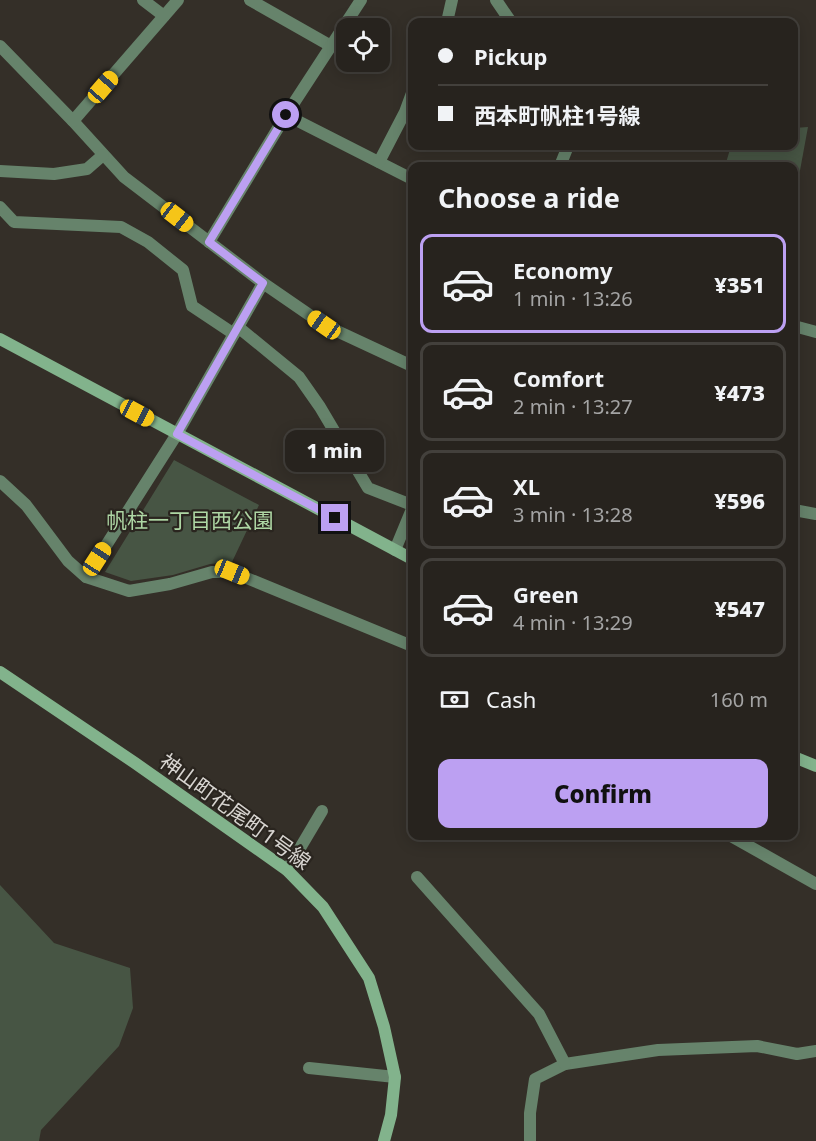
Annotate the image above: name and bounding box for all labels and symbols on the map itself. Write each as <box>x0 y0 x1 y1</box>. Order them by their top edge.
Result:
car <box>84 68 122 106</box>
route start <box>272 101 299 128</box>
car <box>157 199 197 235</box>
car <box>304 307 344 343</box>
car <box>117 397 157 429</box>
callout: 1 min <box>286 431 385 473</box>
route end <box>321 504 348 531</box>
park label: 帆柱一丁目西公園 <box>106 506 274 534</box>
car <box>80 539 114 579</box>
car <box>212 557 252 587</box>
street label: 神山町花尾町1号線 <box>155 747 317 875</box>

